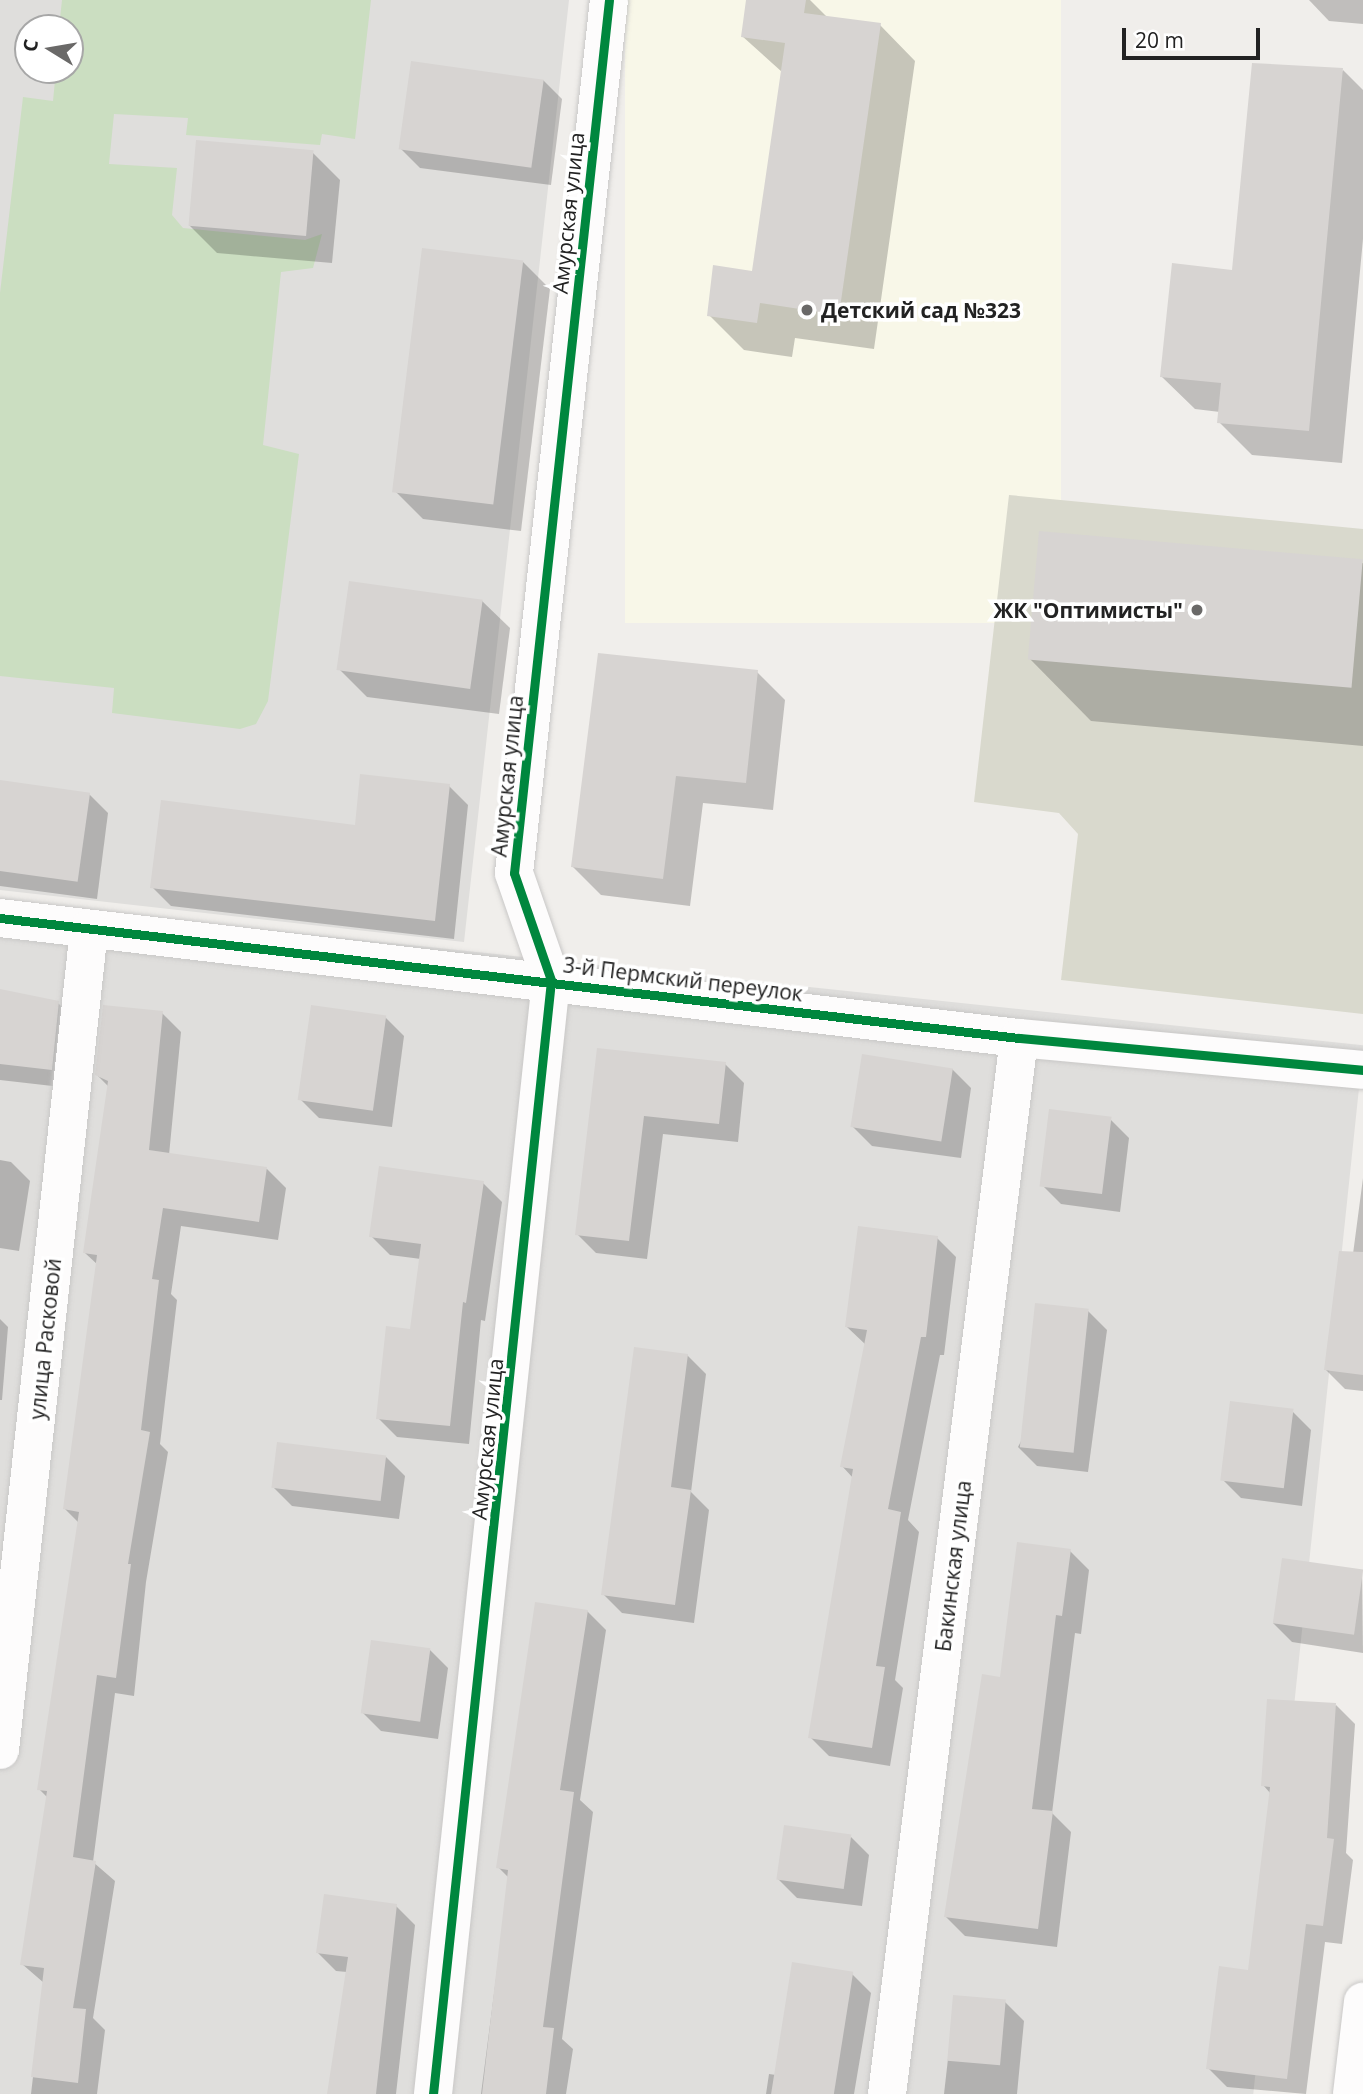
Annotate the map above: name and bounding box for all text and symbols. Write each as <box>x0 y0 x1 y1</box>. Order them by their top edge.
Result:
north arrow <box>14 14 84 84</box>
scale bar <box>1125 14 1263 58</box>
text: 20 m <box>1135 26 1184 54</box>
text: С <box>16 37 44 54</box>
street label: Амурская улица <box>547 131 589 295</box>
place label: Детский сад №323 <box>821 297 1021 323</box>
marker: Детский сад №323 <box>799 302 815 318</box>
place label: ЖК "Оптимисты" <box>994 597 1183 623</box>
marker: ЖК "Оптимисты" <box>1189 602 1205 618</box>
street label: Амурская улица <box>486 694 528 858</box>
street label: 3-й Пермский переулок <box>562 952 804 1006</box>
street label: улица Расковой <box>24 1257 66 1421</box>
street label: Амурская улица <box>466 1357 508 1521</box>
street label: Бакинская улица <box>930 1479 976 1653</box>

